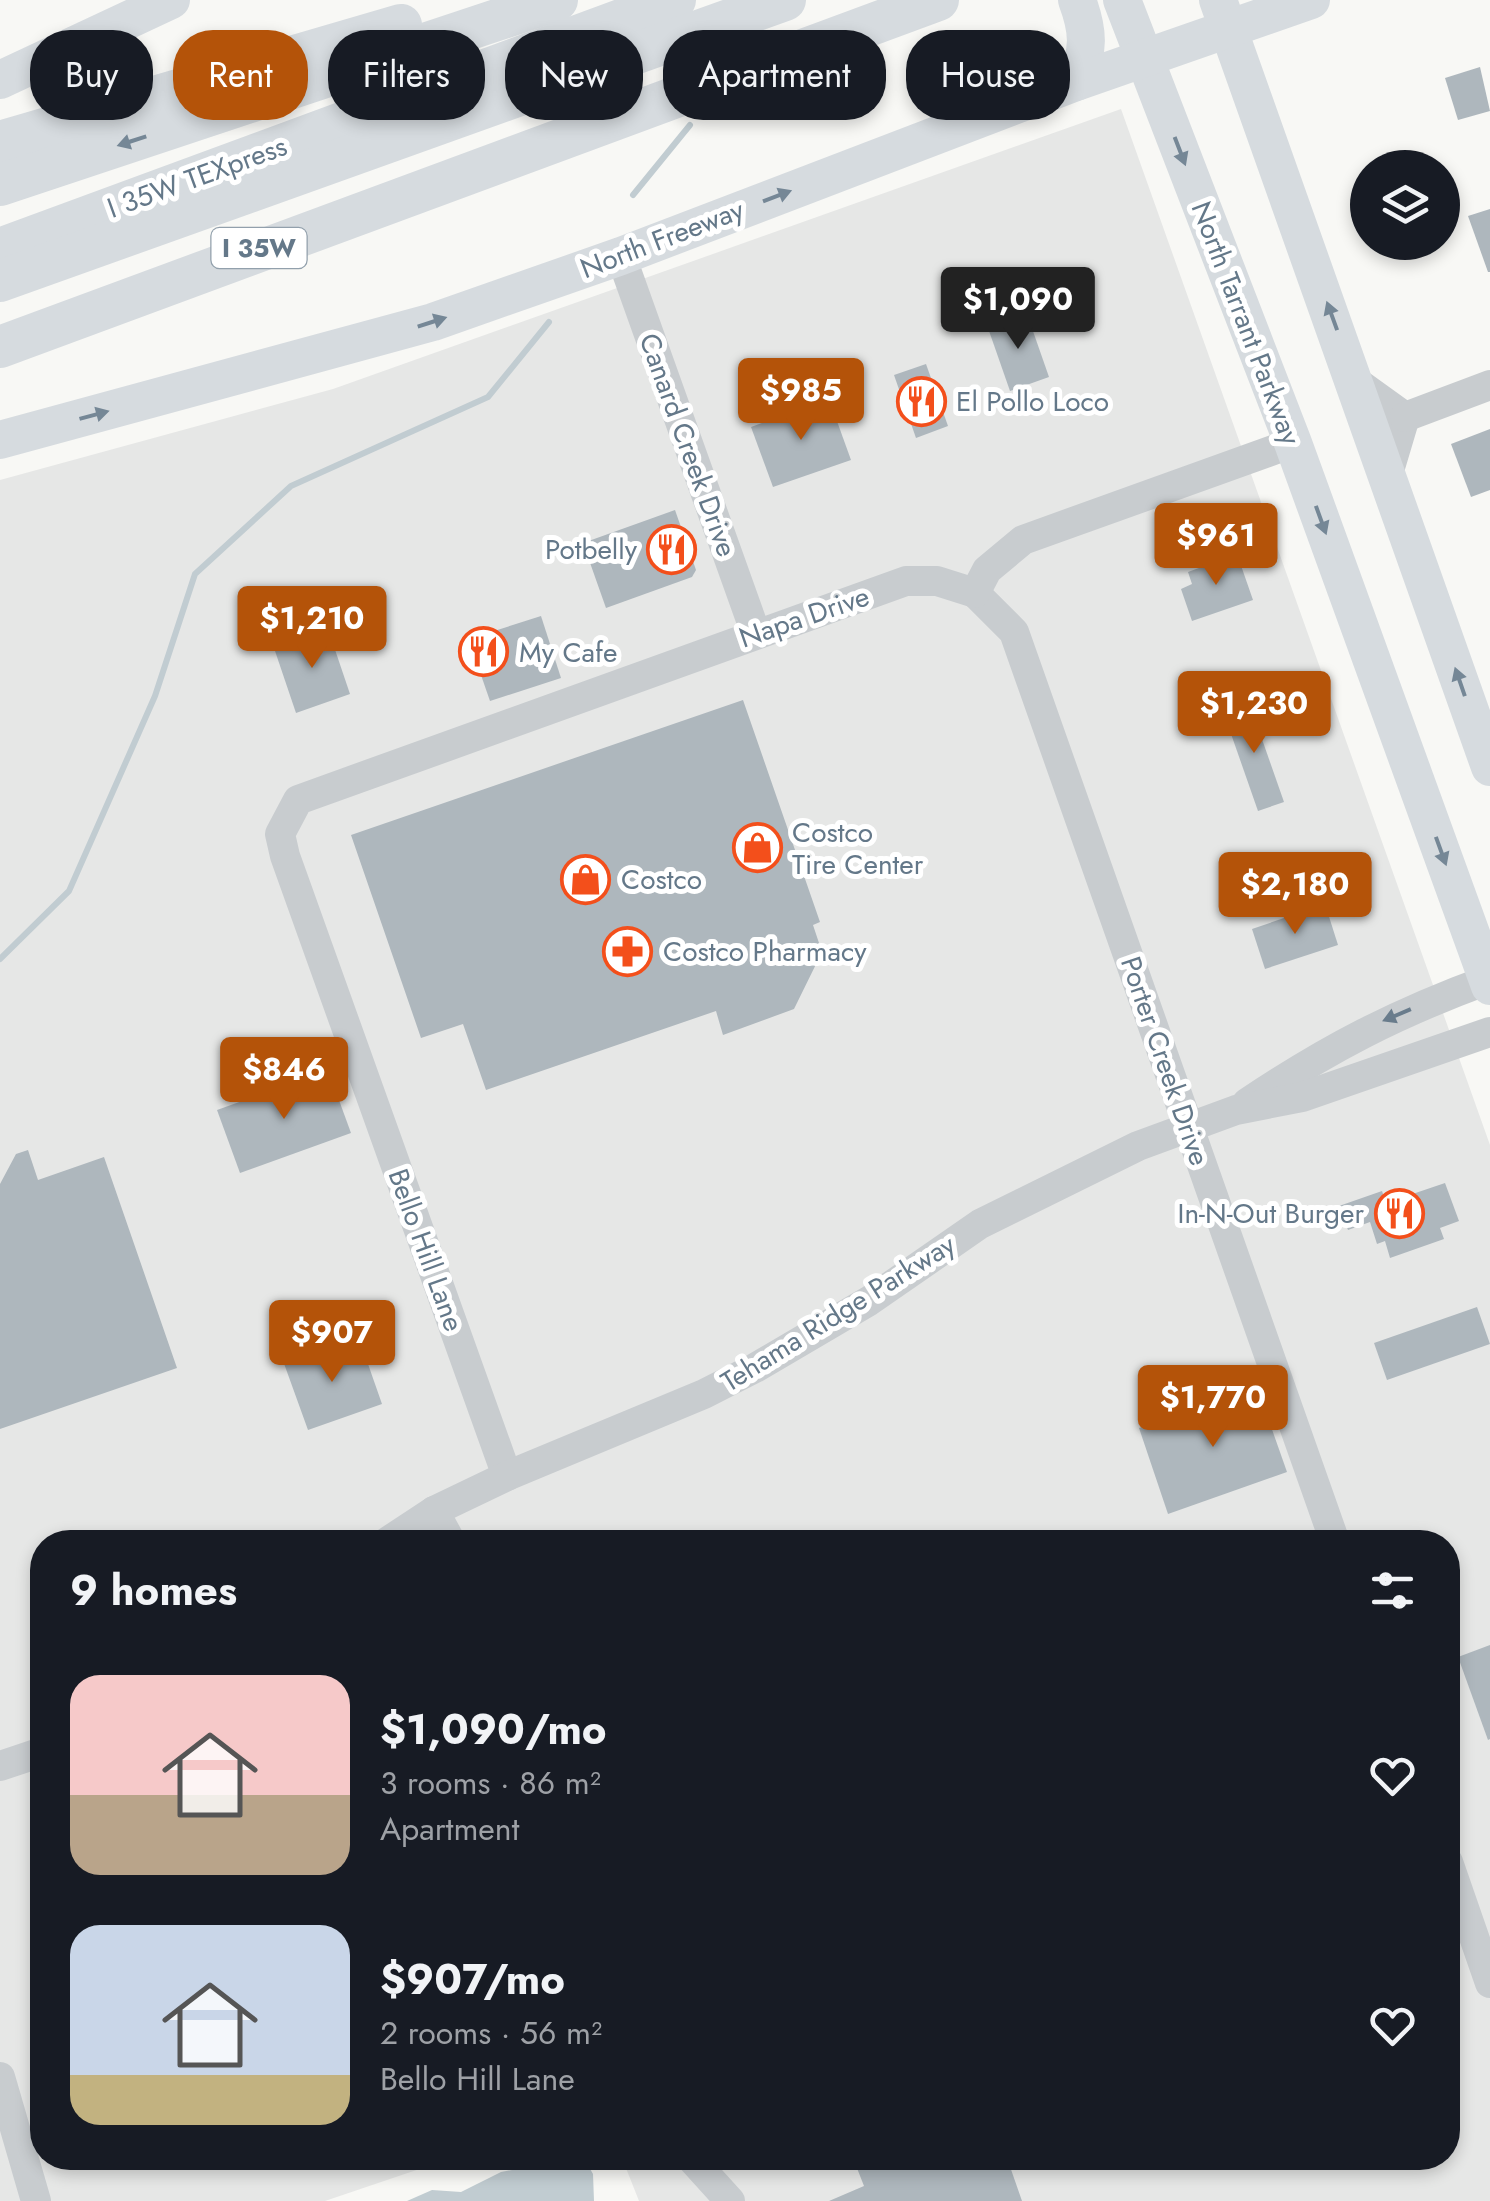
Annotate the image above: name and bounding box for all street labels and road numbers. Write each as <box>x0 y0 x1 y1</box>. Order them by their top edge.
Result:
street label: I 35W TEXpress <box>101 125 293 229</box>
street label: North Freeway <box>574 189 750 289</box>
street label: North Tarrant Parkway <box>1181 195 1312 451</box>
road number: I 35W <box>212 228 306 268</box>
street label: Canard Creek Drive <box>629 328 747 562</box>
street label: Napa Drive <box>733 576 875 658</box>
street label: Porter Creek Drive <box>1110 951 1220 1171</box>
street label: Bello Hill Lane <box>378 1163 474 1337</box>
street label: Tehama Ridge Parkway <box>713 1224 964 1402</box>

